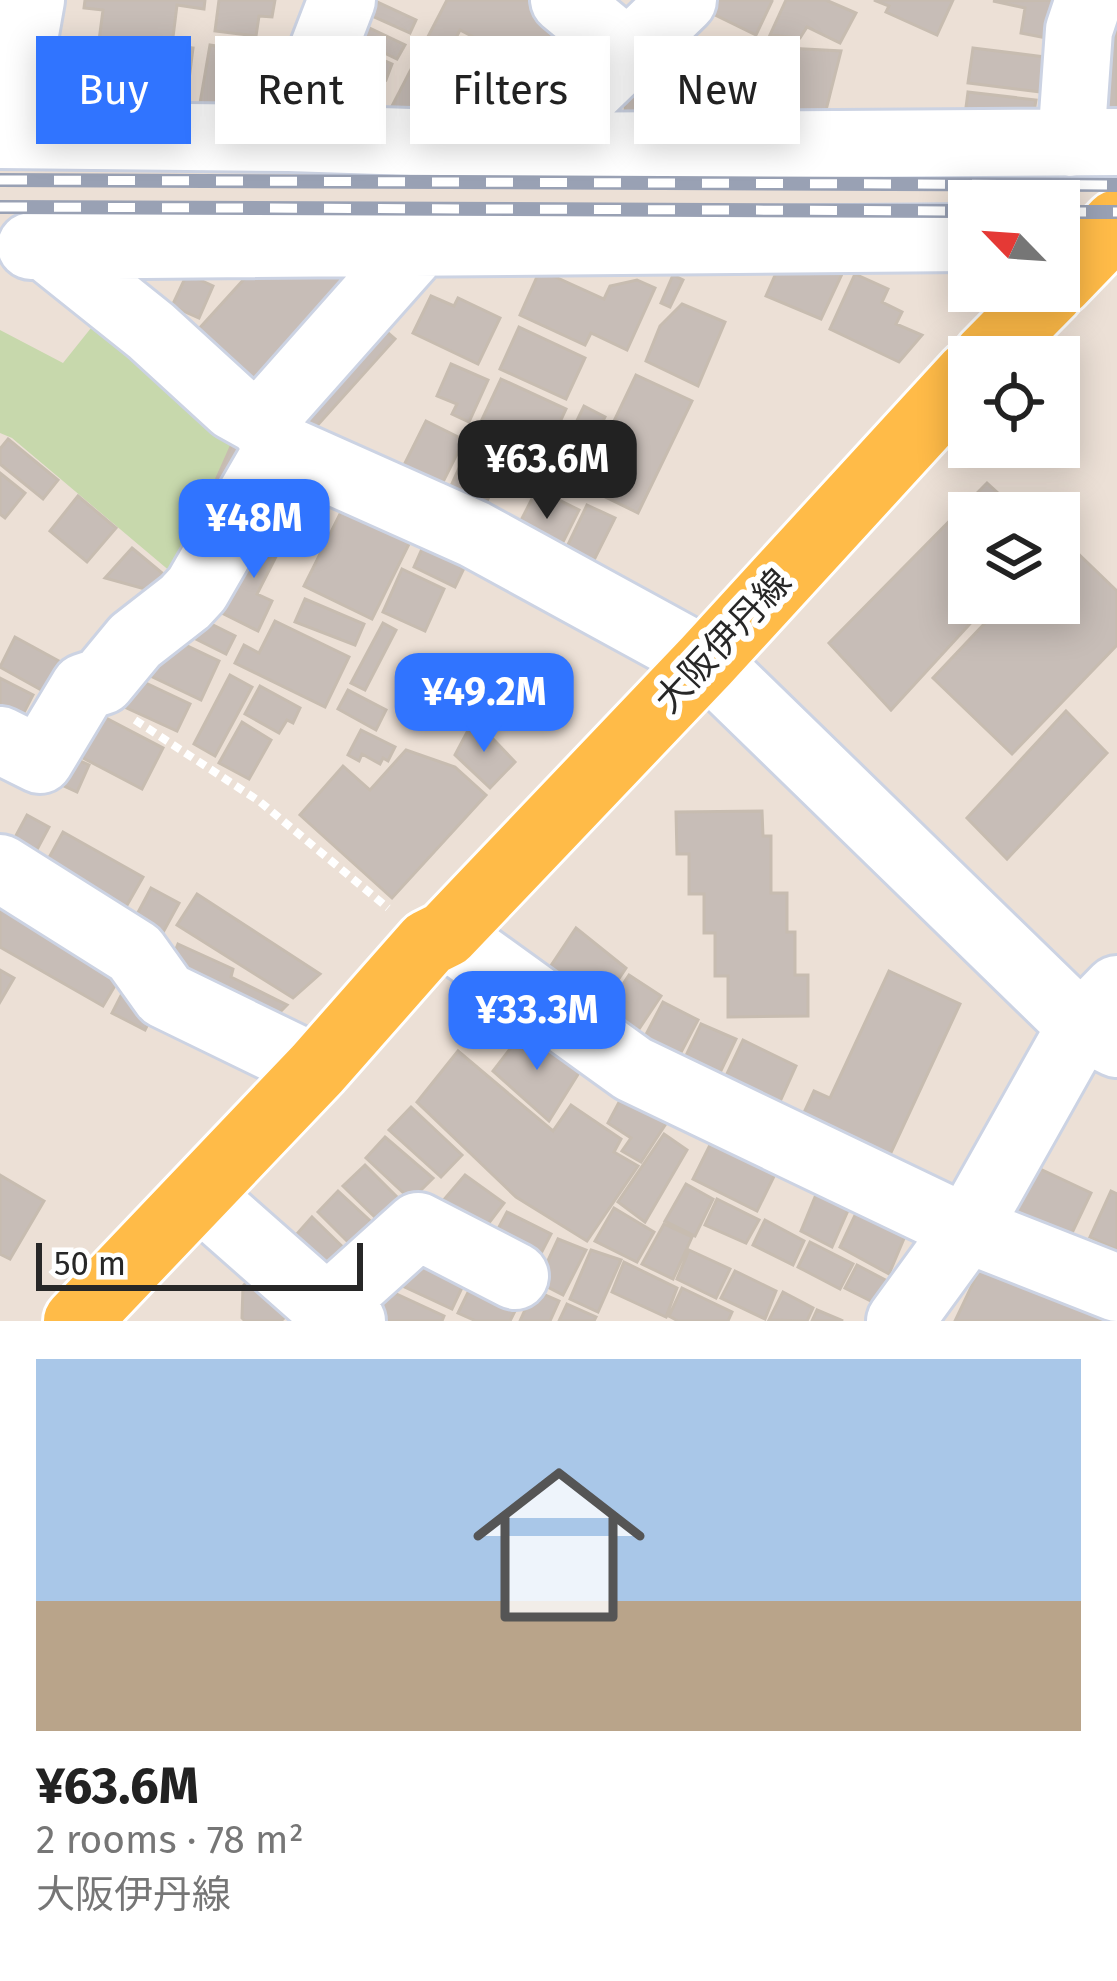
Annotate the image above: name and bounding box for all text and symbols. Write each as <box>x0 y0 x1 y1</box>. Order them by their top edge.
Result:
chip: Buy <box>36 36 191 144</box>
chip: Rent <box>215 36 386 144</box>
chip: Filters <box>410 36 610 144</box>
chip: New <box>634 36 800 144</box>
north arrow <box>948 180 1080 312</box>
map controls <box>948 180 1080 624</box>
button: locate <box>948 336 1080 468</box>
pin: ¥63.6M <box>449 420 645 522</box>
text: ¥63.6M <box>485 436 609 482</box>
pin: ¥48M <box>183 479 325 581</box>
button: layers <box>948 492 1080 624</box>
text: ¥48M <box>206 495 302 541</box>
street label: 大阪伊丹線 <box>646 560 800 722</box>
pin: ¥49.2M <box>386 653 582 755</box>
text: ¥49.2M <box>422 669 546 715</box>
pin: ¥33.3M <box>439 971 635 1073</box>
text: ¥33.3M <box>475 987 599 1033</box>
scale bar <box>36 1237 363 1290</box>
text: 50 m <box>54 1244 126 1284</box>
icon: home <box>451 1437 667 1653</box>
text: ¥63.6M <box>36 1755 199 1817</box>
text: 2 rooms · 78 m² <box>36 1817 304 1863</box>
text: 大阪伊丹線 <box>36 1872 231 1918</box>

